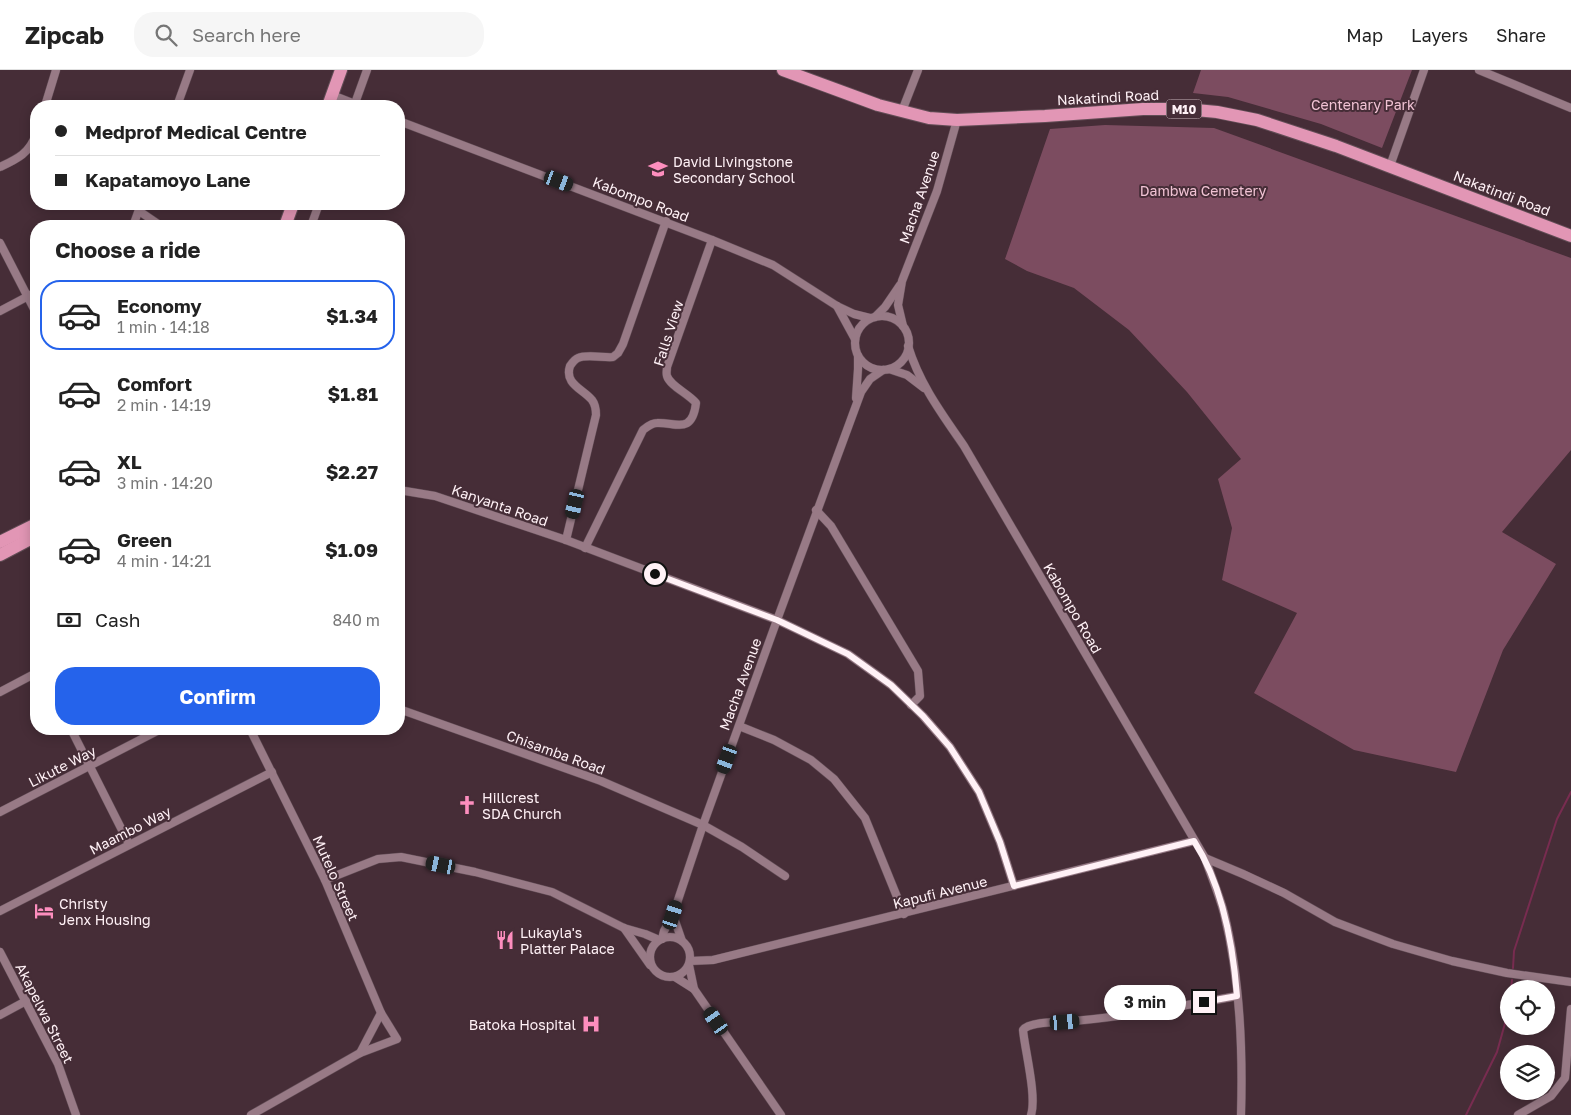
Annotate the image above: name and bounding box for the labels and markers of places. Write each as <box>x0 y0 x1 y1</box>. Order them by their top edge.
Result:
place label: David Livingstone Secondary School <box>673 153 795 186</box>
school or university icon: David Livingstone Secondary School <box>647 158 669 180</box>
place label: Hillcrest SDA Church <box>482 789 562 822</box>
church icon: Hillcrest SDA Church <box>456 794 478 816</box>
place label: Christy Jenx Housing <box>59 895 151 928</box>
hotel icon: Christy Jenx Housing <box>33 900 55 922</box>
place label: Lukayla's Platter Palace <box>520 924 615 957</box>
restaurant icon: Lukayla's Platter Palace <box>494 929 516 951</box>
hospital icon: Batoka Hospital <box>580 1013 602 1035</box>
place label: Batoka Hospital <box>469 1016 576 1033</box>

